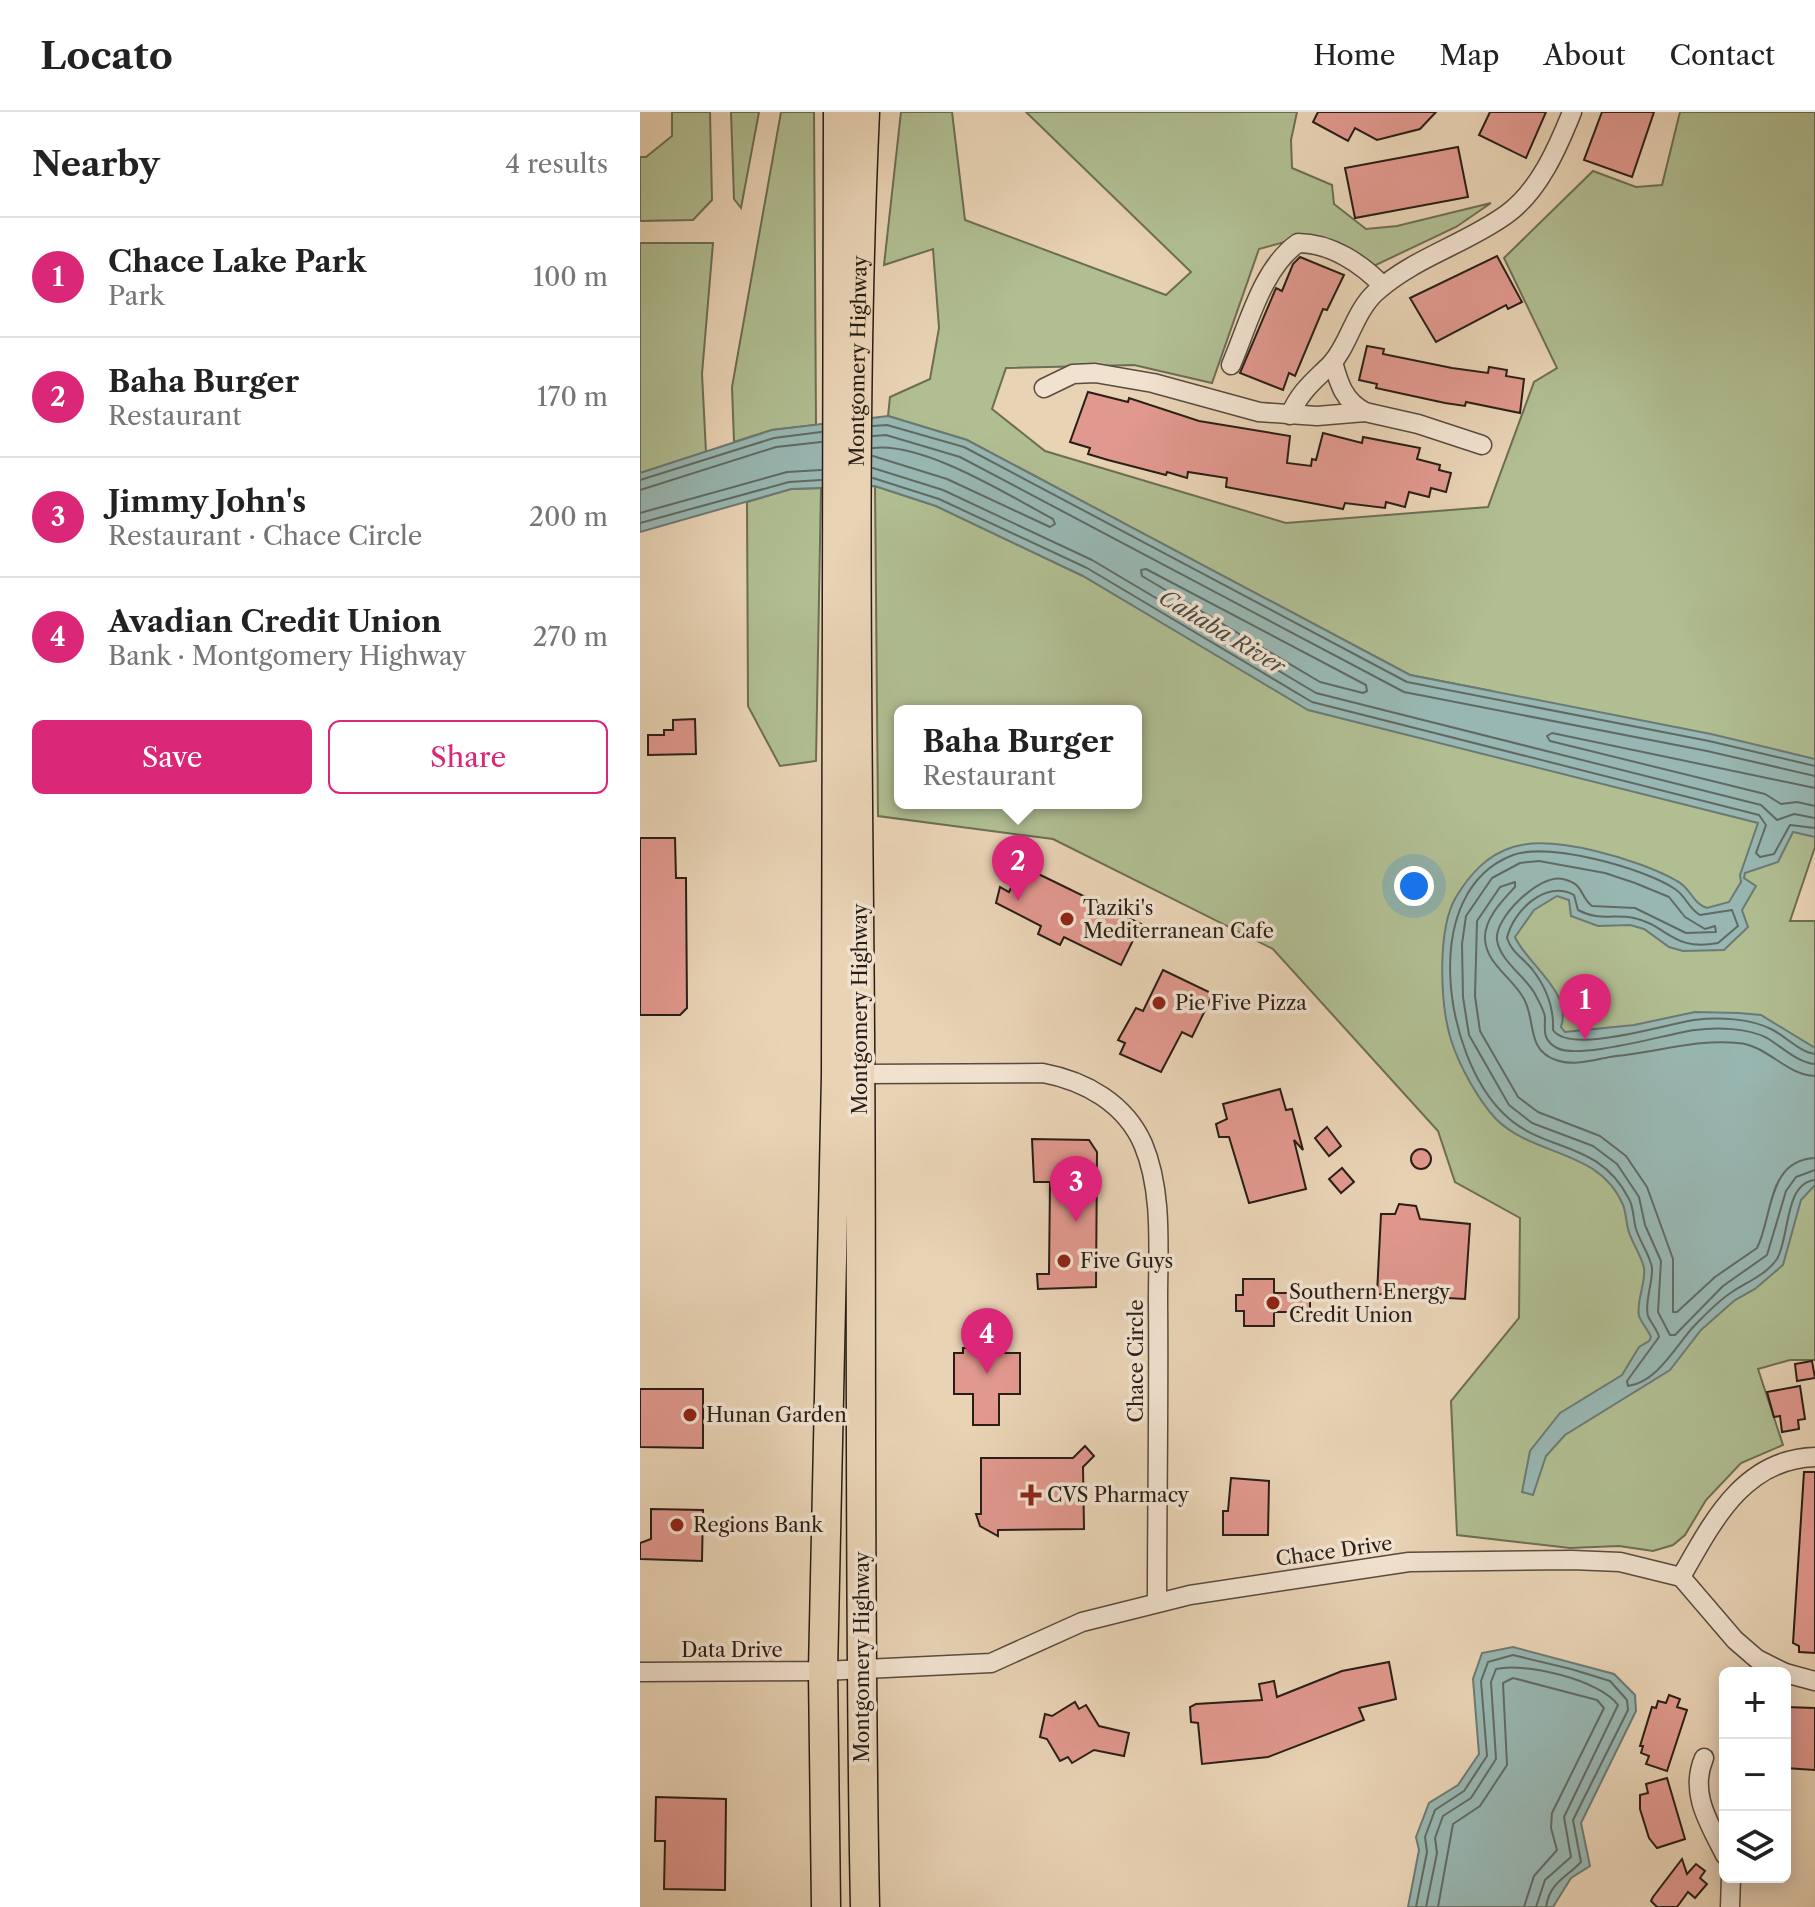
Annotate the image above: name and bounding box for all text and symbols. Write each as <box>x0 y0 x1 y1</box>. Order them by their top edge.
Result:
text: Locato <box>40 32 173 79</box>
text: Home <box>1313 38 1395 72</box>
text: Map <box>1439 38 1499 72</box>
text: About <box>1543 38 1625 72</box>
text: Contact <box>1669 38 1775 72</box>
text: Nearby <box>32 143 160 185</box>
text: 4 results <box>505 148 608 180</box>
text: Chace Lake Park <box>108 243 366 280</box>
street label: Montgomery Highway <box>845 254 872 467</box>
text: 1 <box>52 261 64 293</box>
text: 100 m <box>533 261 608 293</box>
text: Park <box>108 280 165 312</box>
text: Baha Burger <box>108 363 299 400</box>
text: 2 <box>50 381 66 413</box>
text: 170 m <box>537 381 608 413</box>
text: Restaurant <box>108 400 242 432</box>
text: Jimmy John's <box>108 483 306 520</box>
text: 3 <box>51 501 65 533</box>
text: 200 m <box>529 501 608 533</box>
text: Restaurant · Chace Circle <box>108 520 422 552</box>
water label: Cahaba River <box>1154 584 1291 681</box>
text: Avadian Credit Union <box>108 603 442 640</box>
text: 4 <box>50 621 66 653</box>
text: 270 m <box>533 621 608 653</box>
text: Bank · Montgomery Highway <box>108 640 467 672</box>
popup <box>894 705 1142 809</box>
button: Save <box>32 720 312 794</box>
button: Share <box>328 720 608 794</box>
text: Baha Burger <box>922 723 1114 760</box>
text: Restaurant <box>922 760 1056 792</box>
pin: 2 <box>992 835 1044 901</box>
your location <box>1394 866 1434 906</box>
place label: Taziki's Mediterranean Cafe <box>1083 896 1274 943</box>
street label: Montgomery Highway <box>848 902 872 1115</box>
marker: Taziki's Mediterranean Cafe <box>1058 910 1076 928</box>
pin: 1 <box>1559 974 1611 1040</box>
place label: Pie Five Pizza <box>1175 991 1307 1015</box>
marker: Pie Five Pizza <box>1150 994 1168 1012</box>
pin: 3 <box>1050 1156 1102 1222</box>
place label: Five Guys <box>1080 1249 1173 1273</box>
marker: Five Guys <box>1055 1252 1073 1270</box>
place label: Southern Energy Credit Union <box>1289 1280 1451 1327</box>
marker: Southern Energy Credit Union <box>1264 1294 1282 1312</box>
street label: Chace Circle <box>1124 1300 1148 1422</box>
pin: 4 <box>961 1308 1013 1374</box>
place label: Hunan Garden <box>706 1403 847 1427</box>
marker: Hunan Garden <box>681 1406 699 1424</box>
place label: CVS Pharmacy <box>1047 1483 1190 1507</box>
marker: CVS Pharmacy <box>1022 1486 1040 1504</box>
place label: Regions Bank <box>693 1513 824 1537</box>
marker: Regions Bank <box>668 1516 686 1534</box>
street label: Chace Drive <box>1274 1531 1394 1571</box>
street label: Montgomery Highway <box>850 1550 874 1763</box>
street label: Data Drive <box>681 1638 783 1662</box>
map controls <box>1719 1667 1791 1883</box>
button: + <box>1719 1667 1791 1739</box>
button: − <box>1719 1739 1791 1811</box>
button: layers <box>1719 1811 1791 1883</box>

